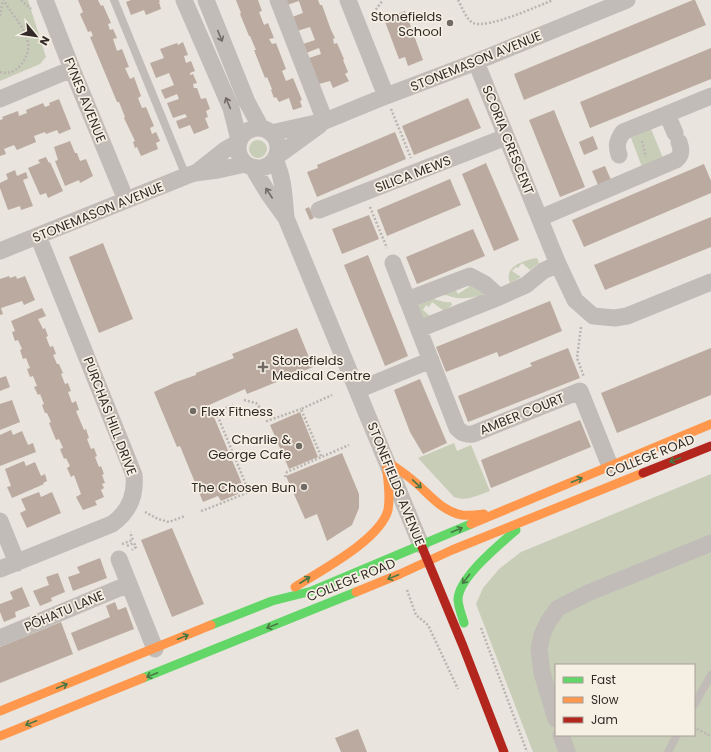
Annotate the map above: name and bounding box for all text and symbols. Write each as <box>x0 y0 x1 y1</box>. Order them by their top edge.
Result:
place label: Stonefields School <box>371 7 442 41</box>
north arrow <box>16 16 56 56</box>
marker: Stonefields School <box>445 18 455 28</box>
street label: STONEMASON AVENUE <box>408 26 544 96</box>
one-way arrow <box>217 30 225 42</box>
text: N <box>36 33 54 48</box>
street label: FYNES AVENUE <box>59 55 111 145</box>
street label: SCORIA CRESCENT <box>477 83 539 197</box>
one-way arrow <box>224 97 232 109</box>
street label: SILICA MEWS <box>372 151 454 197</box>
street label: STONEMASON AVENUE <box>30 177 166 247</box>
one-way arrow <box>265 188 273 199</box>
place label: Stonefields Medical Centre <box>272 351 371 385</box>
street label: PURCHAS HILL DRIVE <box>79 354 141 478</box>
marker: Stonefields Medical Centre <box>257 361 269 373</box>
street label: AMBER COURT <box>477 388 567 440</box>
place label: Flex Fitness <box>201 402 273 421</box>
marker: Flex Fitness <box>188 406 198 416</box>
street label: STONEFIELDS AVENUE <box>362 419 430 549</box>
street label: COLLEGE ROAD <box>603 429 697 483</box>
place label: Charlie & George Cafe <box>208 430 291 464</box>
marker: Charlie & George Cafe <box>294 441 304 451</box>
one-way arrow <box>669 457 681 465</box>
one-way arrow <box>570 476 582 483</box>
place label: The Chosen Bun <box>191 478 296 497</box>
one-way arrow <box>412 479 422 489</box>
marker: The Chosen Bun <box>299 482 309 492</box>
one-way arrow <box>450 526 462 533</box>
street label: COLLEGE ROAD <box>304 553 398 607</box>
one-way arrow <box>462 573 471 584</box>
one-way arrow <box>387 574 399 582</box>
one-way arrow <box>299 576 310 584</box>
street label: PŌHATU LANE <box>21 586 107 636</box>
one-way arrow <box>267 623 279 630</box>
one-way arrow <box>176 633 188 641</box>
legend <box>555 664 695 736</box>
one-way arrow <box>146 671 158 679</box>
text: Fast <box>591 671 616 688</box>
one-way arrow <box>56 682 68 690</box>
text: Slow <box>591 691 619 708</box>
text: Jam <box>591 711 618 728</box>
one-way arrow <box>26 720 38 728</box>

